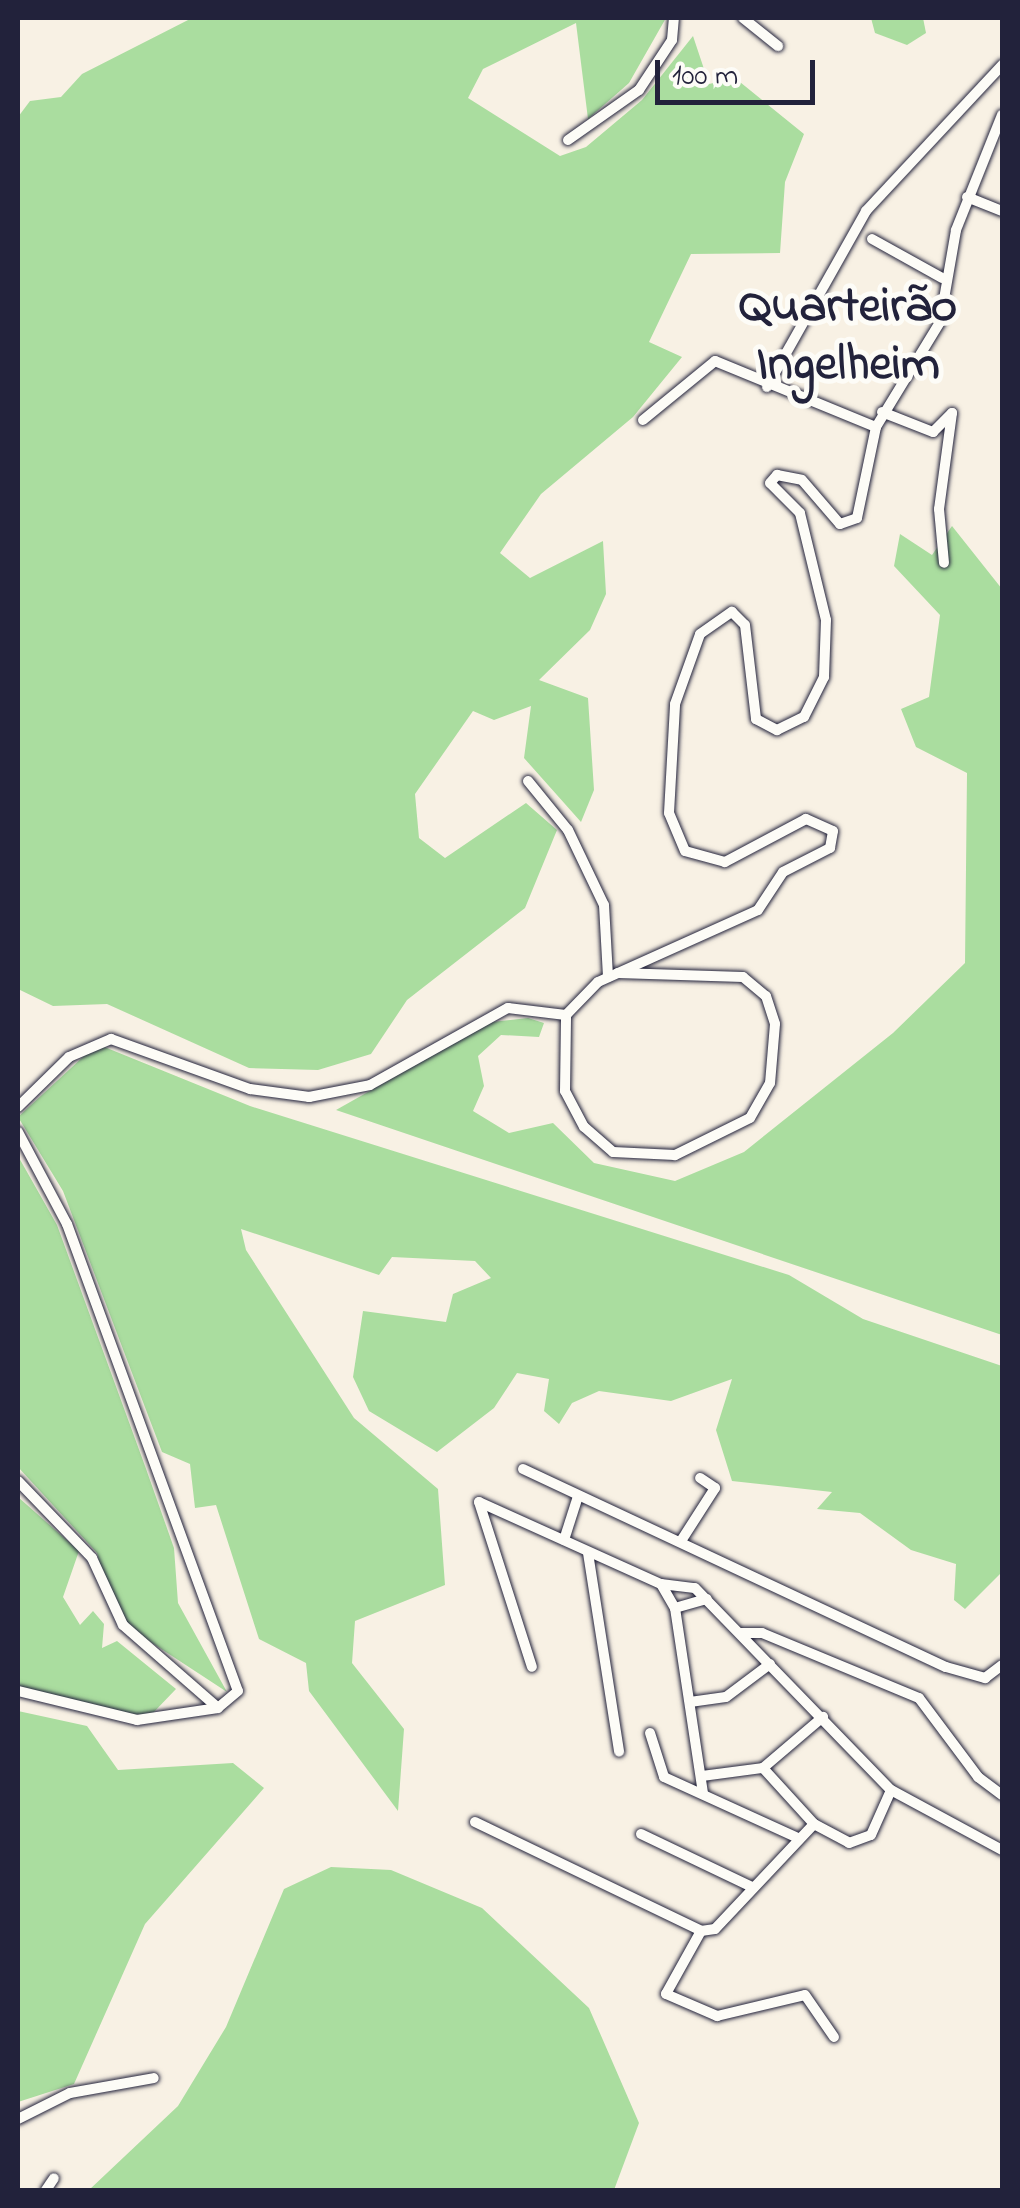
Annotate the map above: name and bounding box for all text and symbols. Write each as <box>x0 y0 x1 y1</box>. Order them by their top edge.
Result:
scale bar <box>660 40 820 102</box>
text: 100 m <box>672 55 738 99</box>
district label: Quarteirão Ingelheim <box>739 277 957 394</box>

